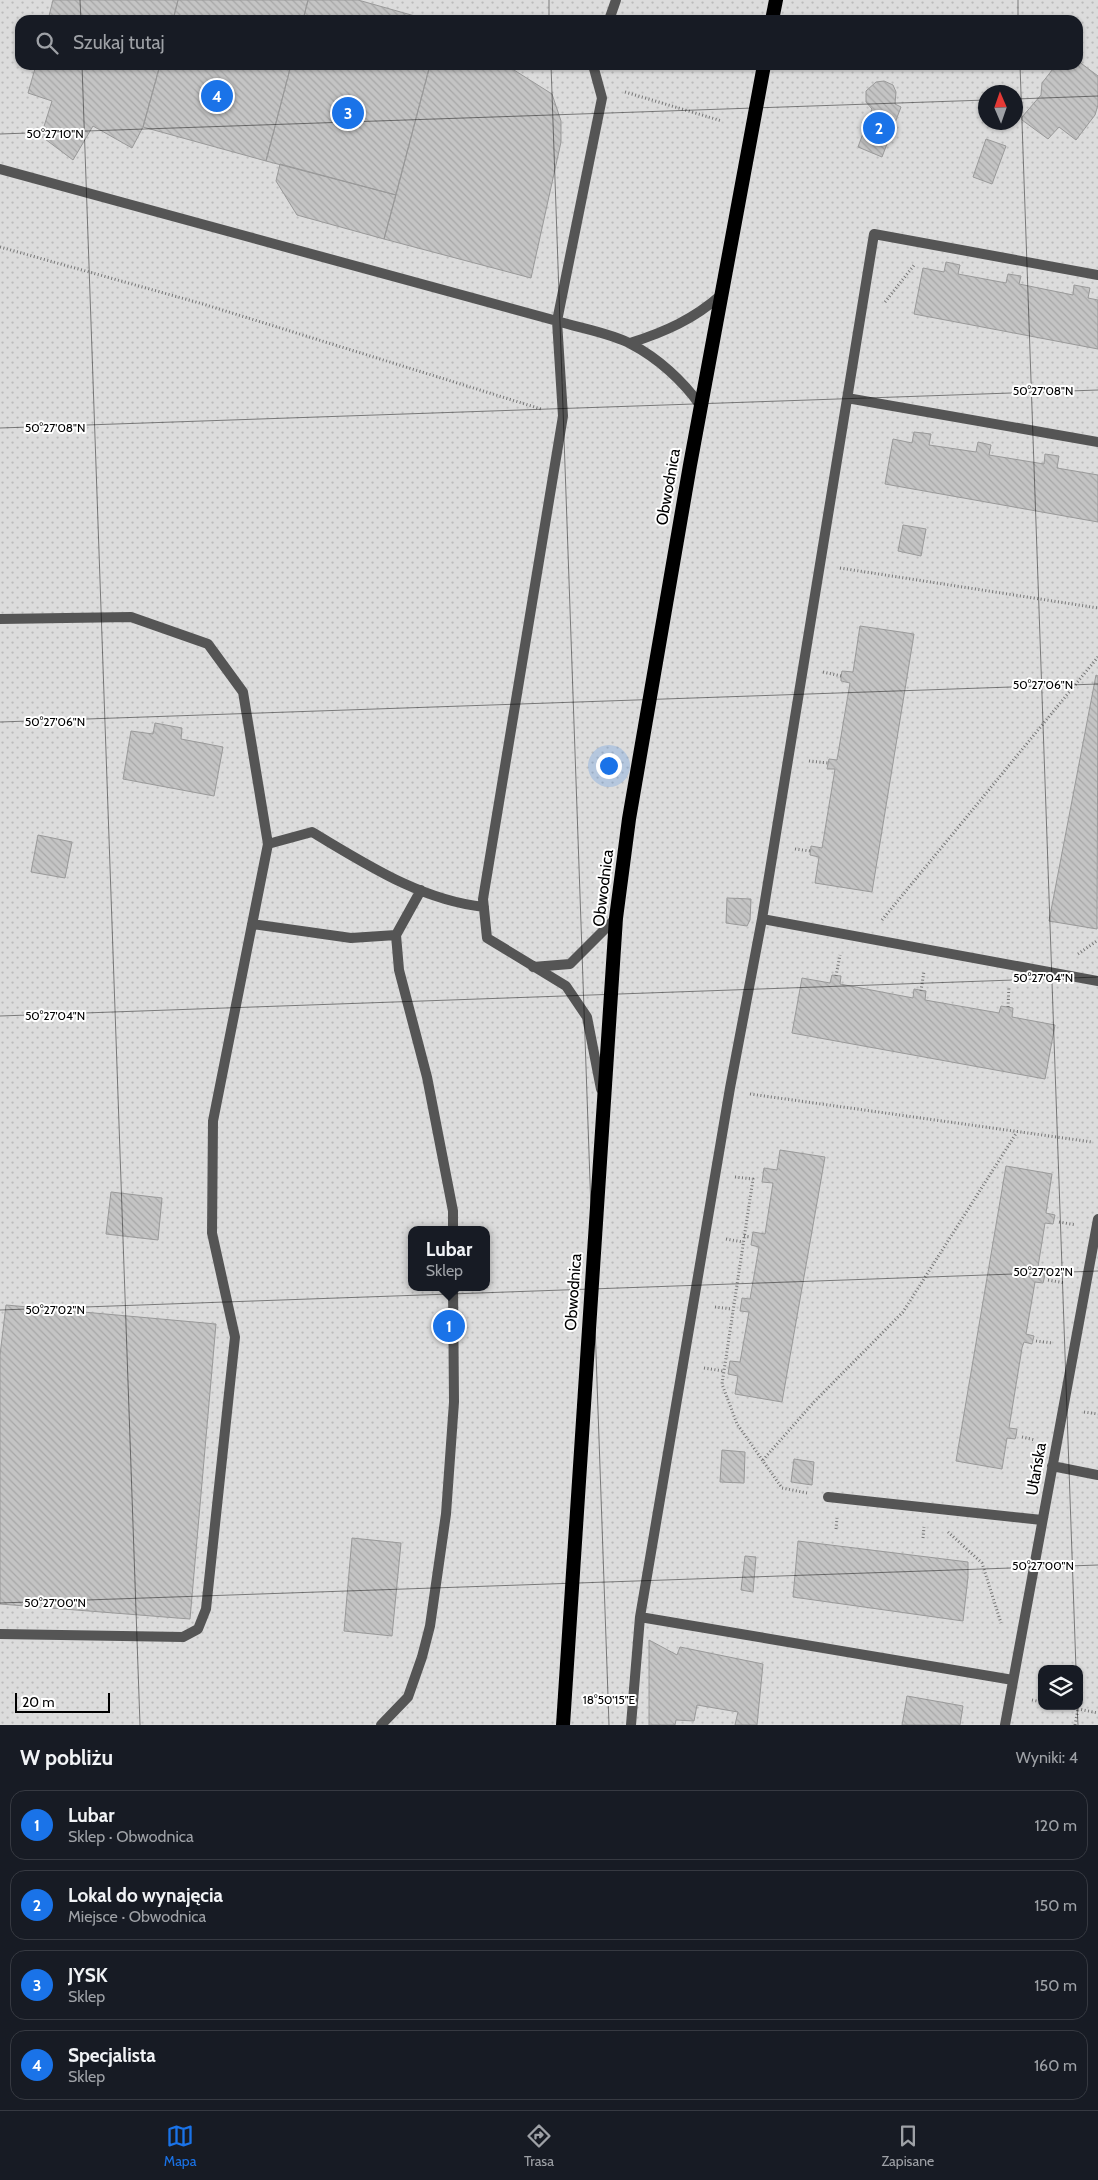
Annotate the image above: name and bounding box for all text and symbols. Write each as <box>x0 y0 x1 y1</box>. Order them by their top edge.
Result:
search box <box>15 15 1083 70</box>
icon: search <box>33 29 61 57</box>
text: Szukaj tutaj <box>73 31 165 54</box>
pin: 4 <box>201 77 233 115</box>
north arrow <box>978 85 1023 130</box>
pin: 3 <box>332 94 364 132</box>
pin: 2 <box>863 109 895 147</box>
text: 50°27'10"N <box>26 126 84 141</box>
text: 50°27'08"N <box>1013 383 1073 398</box>
text: 50°27'08"N <box>25 420 85 435</box>
street label: Obwodnica <box>652 447 684 527</box>
text: 50°27'06"N <box>1013 677 1073 692</box>
text: 50°27'06"N <box>25 714 85 729</box>
your location <box>596 753 622 779</box>
street label: Obwodnica <box>589 848 617 928</box>
text: 50°27'04"N <box>1013 970 1073 985</box>
text: 50°27'04"N <box>25 1008 85 1023</box>
popup <box>408 1226 490 1291</box>
text: Lubar <box>426 1238 472 1261</box>
street label: Obwodnica <box>561 1252 585 1331</box>
text: Sklep <box>426 1261 463 1280</box>
text: 50°27'02"N <box>1013 1264 1073 1279</box>
text: 50°27'02"N <box>25 1302 85 1317</box>
pin: 1 <box>433 1307 465 1345</box>
street label: Ułańska <box>1022 1441 1050 1497</box>
text: 50°27'00"N <box>1012 1558 1074 1573</box>
text: 50°27'00"N <box>24 1595 86 1610</box>
map controls <box>1038 1665 1083 1710</box>
button: layers <box>1038 1665 1083 1710</box>
scale bar <box>15 1690 110 1713</box>
text: 18°50'15"E <box>583 1692 636 1707</box>
text: 20 m <box>22 1693 55 1711</box>
text: W pobliżu <box>20 1745 113 1770</box>
text: Wyniki: 4 <box>1016 1748 1078 1767</box>
text: Lubar <box>68 1804 114 1827</box>
text: 1 <box>34 1816 40 1835</box>
text: 120 m <box>1035 1816 1077 1835</box>
text: Sklep · Obwodnica <box>68 1827 194 1846</box>
text: Lokal do wynajęcia <box>68 1884 223 1907</box>
text: 2 <box>33 1896 41 1915</box>
text: 150 m <box>1034 1896 1077 1915</box>
text: Miejsce · Obwodnica <box>68 1907 206 1926</box>
text: JYSK <box>68 1964 108 1987</box>
text: 3 <box>33 1976 41 1995</box>
text: 150 m <box>1034 1976 1077 1995</box>
text: Sklep <box>68 1987 105 2006</box>
text: Specjalista <box>68 2044 156 2067</box>
text: 4 <box>32 2056 42 2075</box>
text: 160 m <box>1034 2056 1077 2075</box>
text: Sklep <box>68 2067 105 2086</box>
tab: Mapa <box>164 2122 196 2170</box>
tab: Trasa <box>524 2122 554 2170</box>
tab: Zapisane <box>882 2122 934 2170</box>

